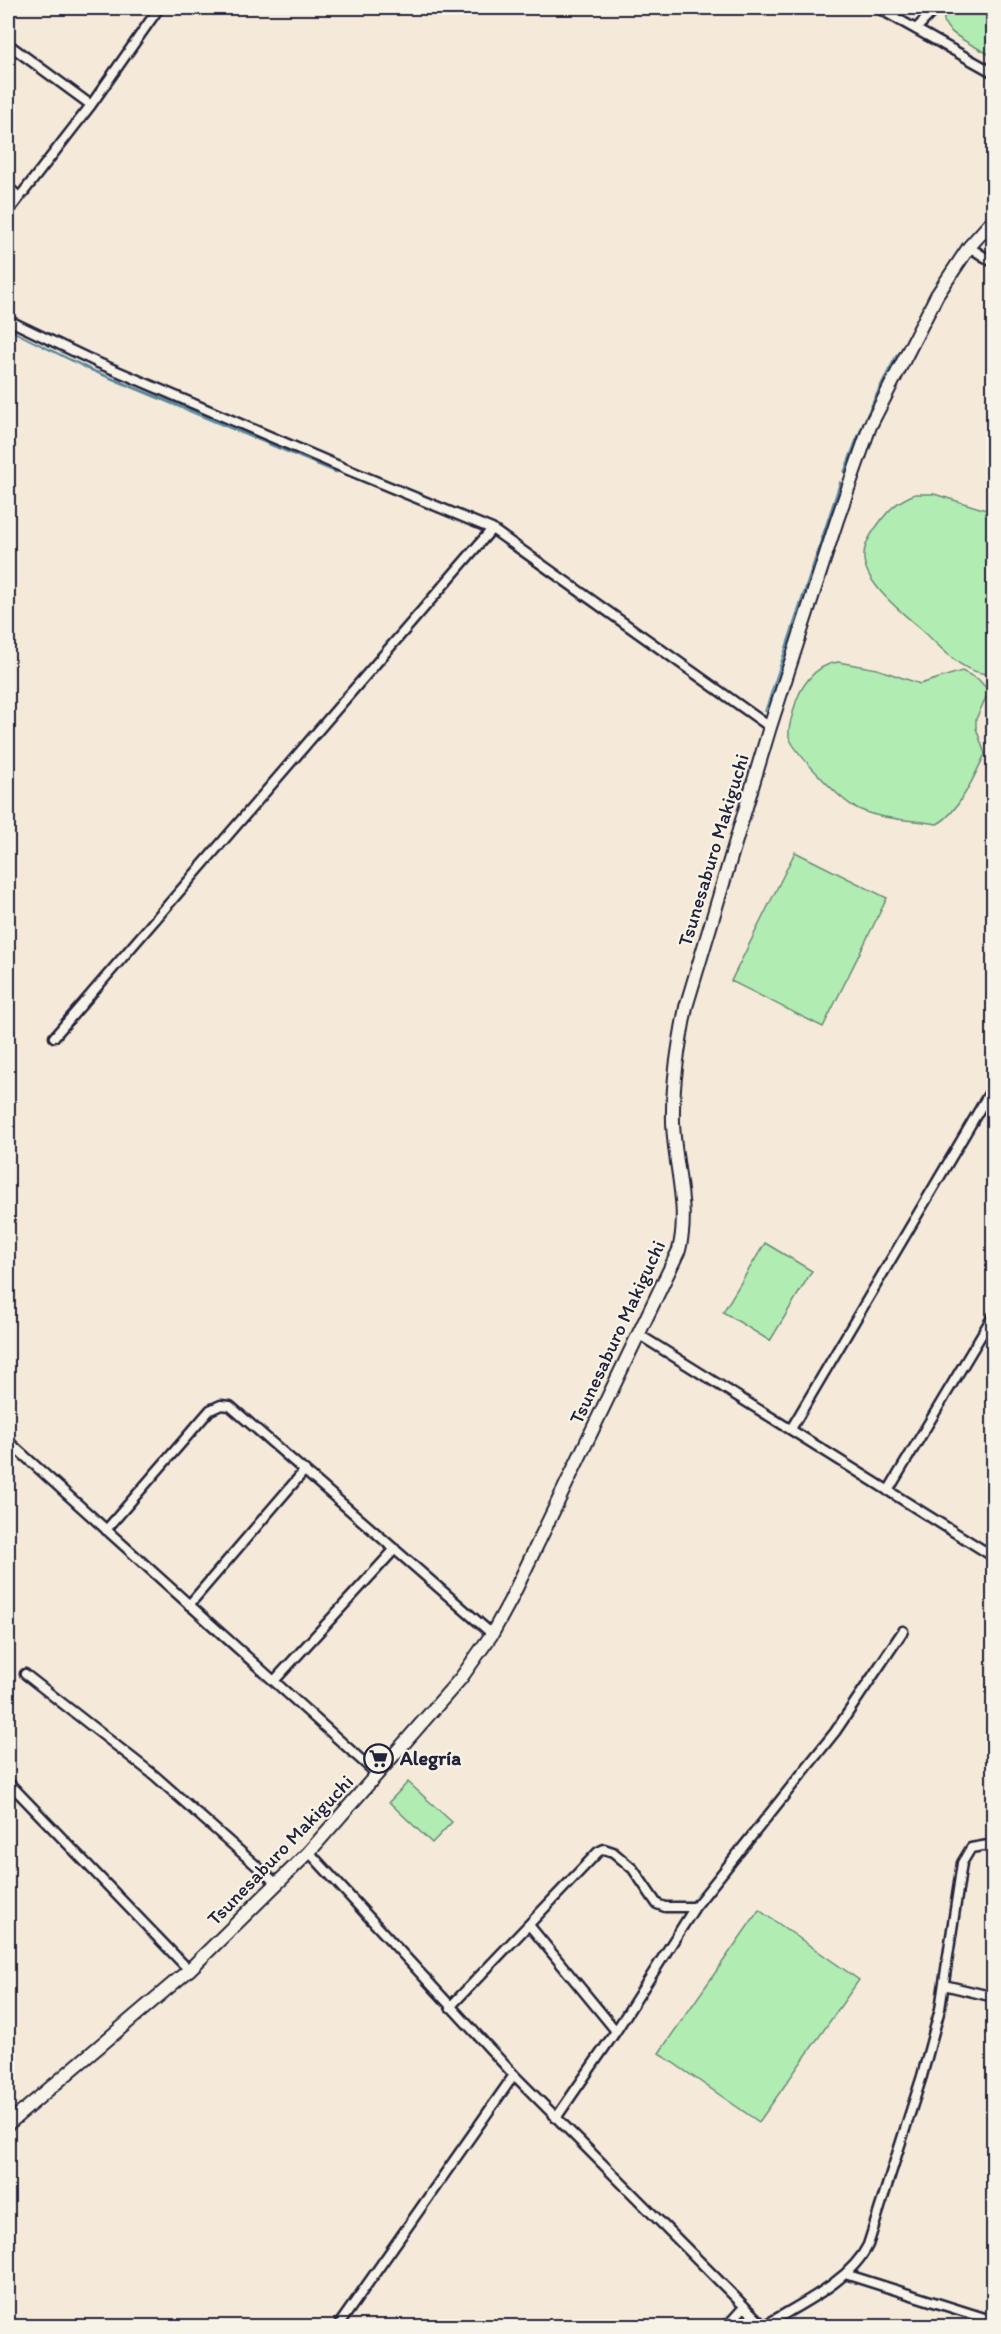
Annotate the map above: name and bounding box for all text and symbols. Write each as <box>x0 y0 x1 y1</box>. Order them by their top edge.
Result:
street label: Tsunesaburo Makiguchi <box>672 751 754 949</box>
street label: Tsunesaburo Makiguchi <box>564 1236 670 1428</box>
supermarket icon: Alegría <box>363 1742 395 1774</box>
place label: Alegría <box>399 1746 461 1771</box>
street label: Tsunesaburo Makiguchi <box>202 1770 358 1930</box>

